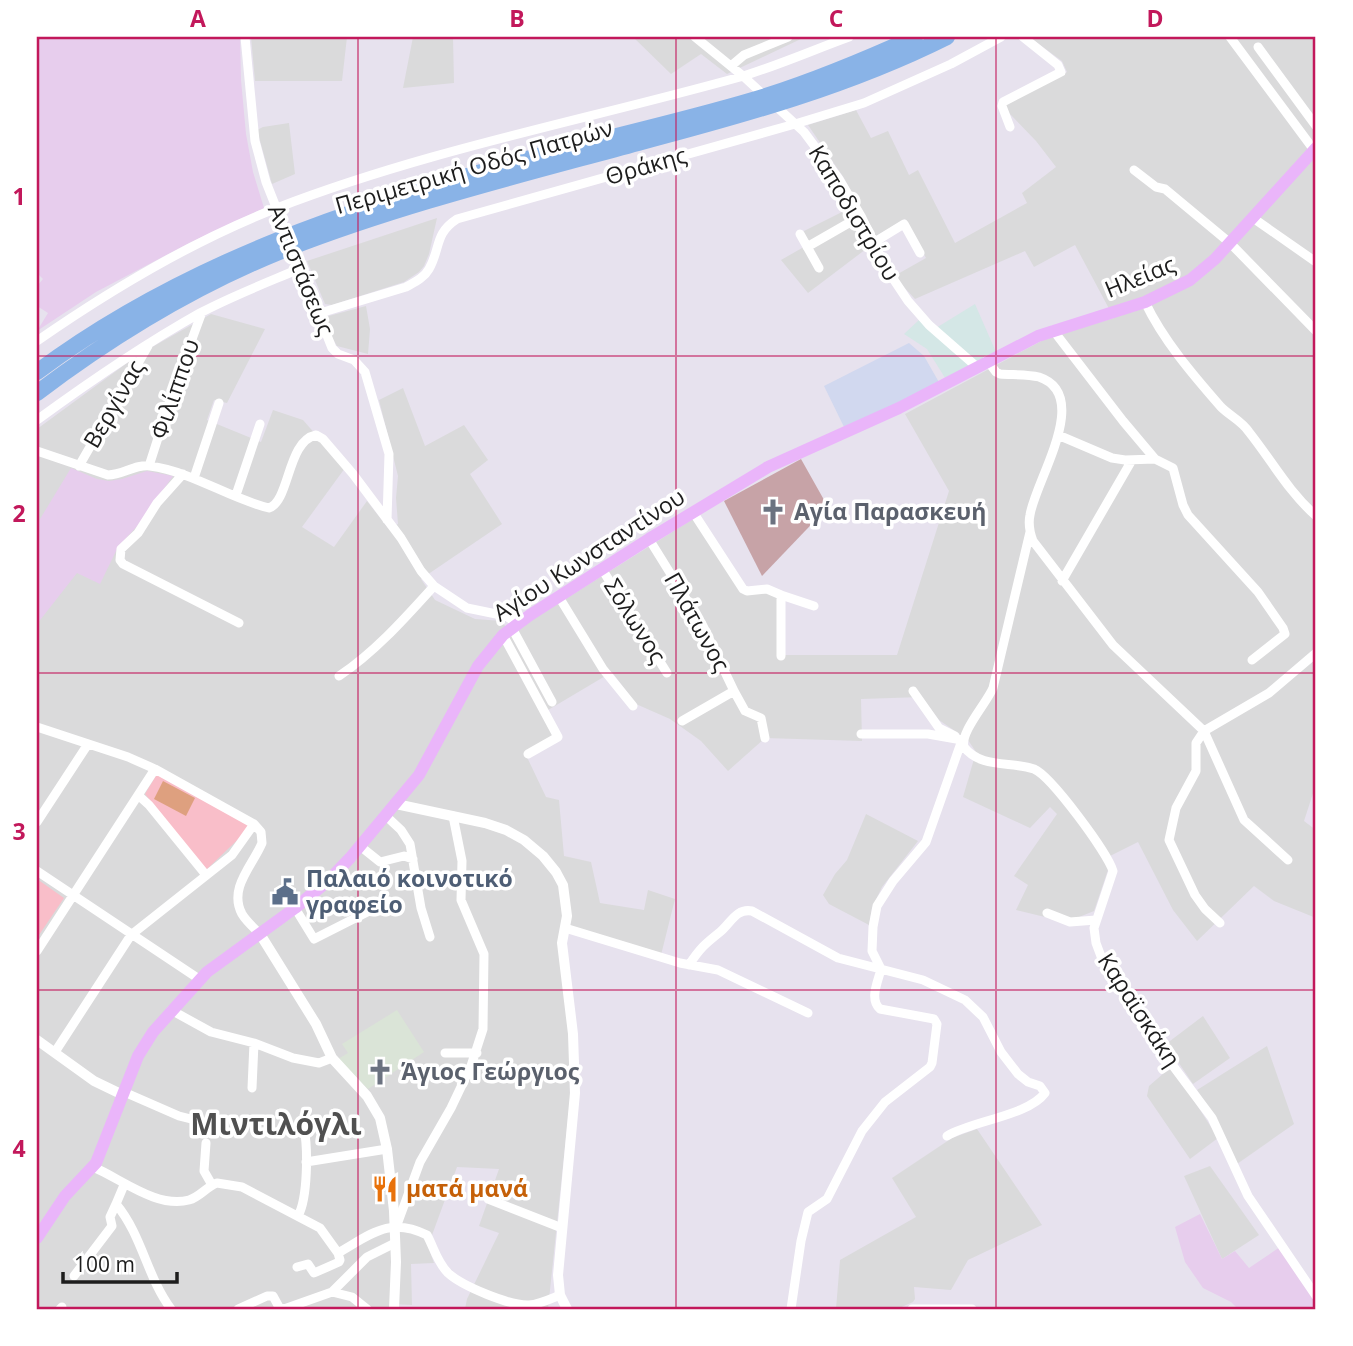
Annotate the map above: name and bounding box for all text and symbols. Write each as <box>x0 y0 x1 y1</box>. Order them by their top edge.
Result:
text: A <box>190 2 206 34</box>
text: B <box>509 2 525 34</box>
text: C <box>829 2 843 34</box>
text: D <box>1146 2 1164 34</box>
street label: Περιμετρική Οδός Πατρών <box>331 111 616 221</box>
street label: Θράκης <box>601 138 690 192</box>
street label: Καποδιστρίου <box>802 139 908 286</box>
text: 1 <box>12 180 26 212</box>
street label: Αντιστάσεως <box>261 199 343 340</box>
street label: Ηλείας <box>1100 248 1180 305</box>
street label: Φιλίππου <box>142 334 206 443</box>
street label: Βεργίνας <box>75 354 151 453</box>
street label: Αγίου Κωνσταντίνου <box>486 480 691 628</box>
place label: Αγία Παρασκευή <box>794 495 986 527</box>
text: 2 <box>12 497 26 529</box>
church icon: Αγία Παρασκευή <box>758 497 788 527</box>
street label: Πλάτωνος <box>657 566 738 677</box>
street label: Σόλωνος <box>597 572 674 669</box>
text: 3 <box>12 815 26 847</box>
place label: Παλαιό κοινοτικό γραφείο <box>306 862 513 920</box>
public building icon: Παλαιό κοινοτικό γραφείο <box>270 877 300 907</box>
street label: Καραϊσκάκη <box>1091 946 1189 1073</box>
place label: Άγιος Γεώργιος <box>401 1055 580 1087</box>
church icon: Άγιος Γεώργιος <box>365 1057 395 1087</box>
district label: Μιντιλόγλι <box>190 1103 362 1144</box>
text: 4 <box>12 1132 26 1164</box>
place label: ματά μανά <box>406 1172 528 1204</box>
restaurant icon: ματά μανά <box>370 1174 400 1204</box>
scale bar <box>63 1241 177 1285</box>
text: 100 m <box>74 1250 135 1278</box>

